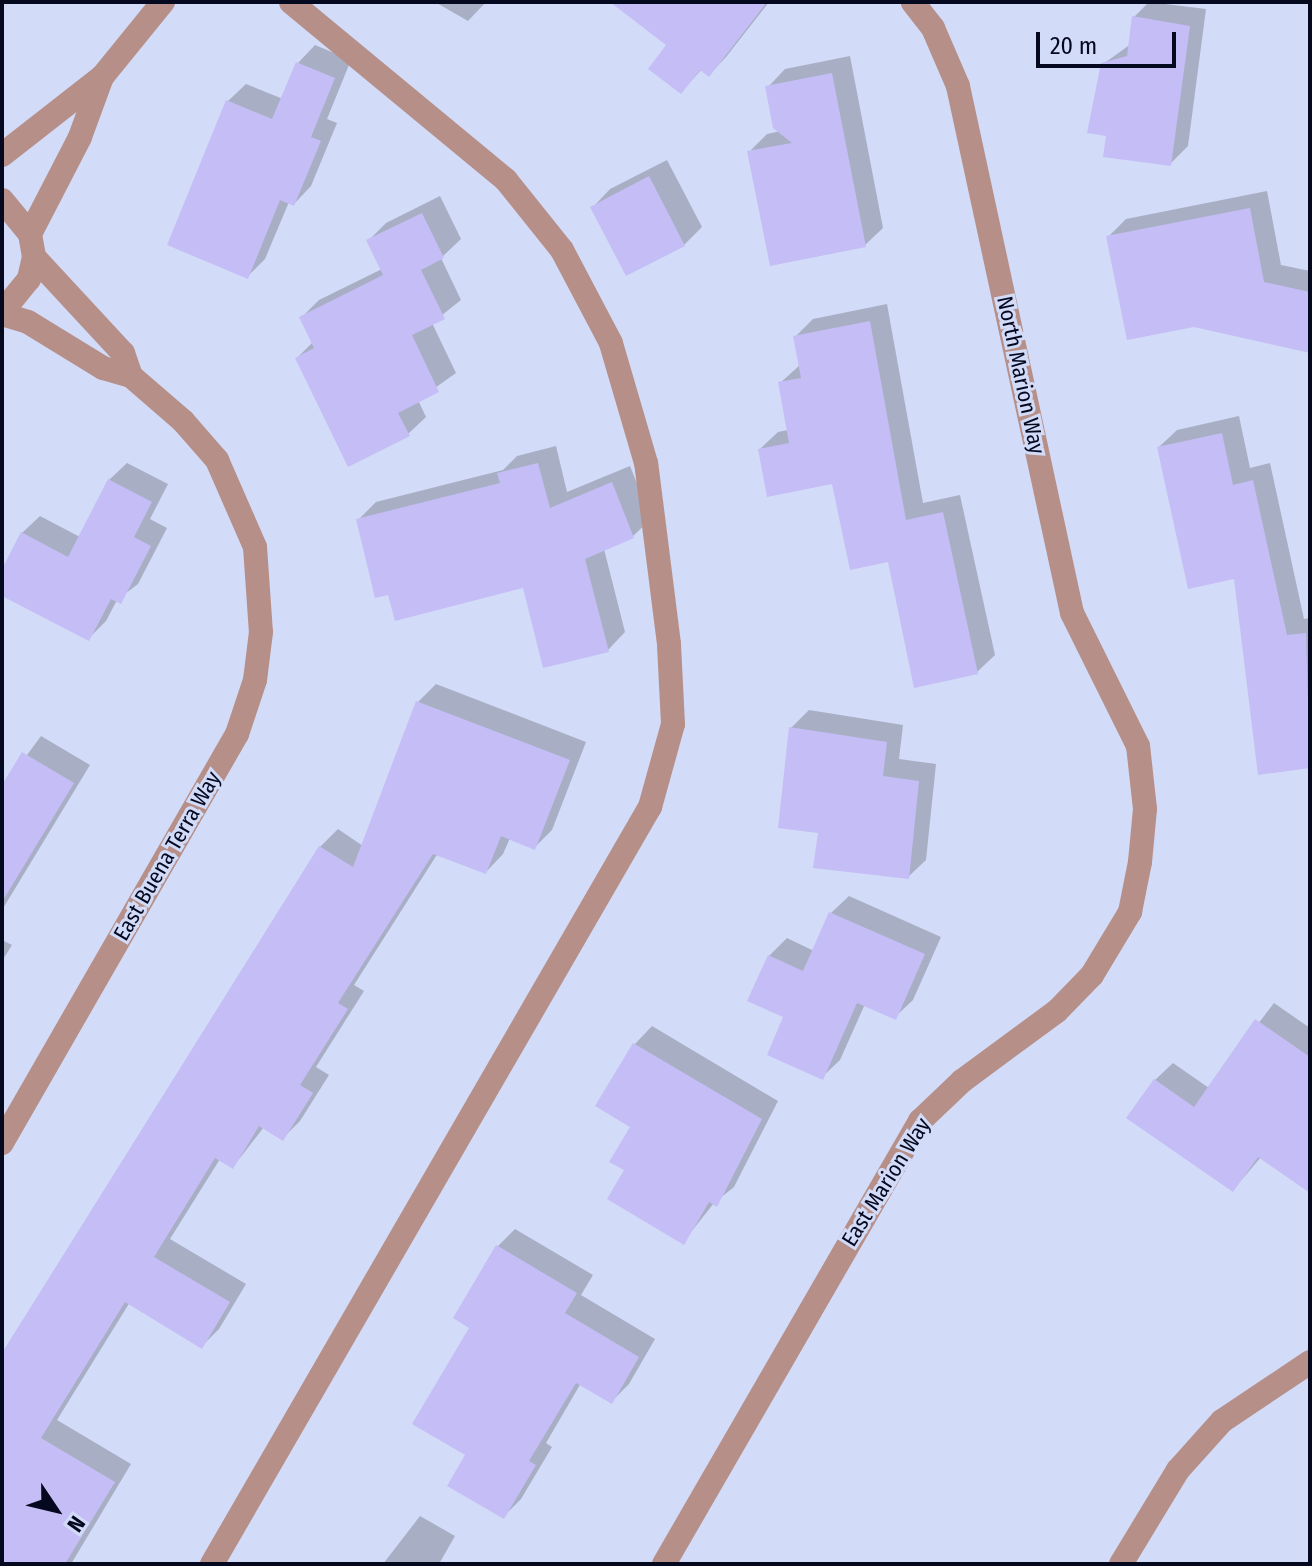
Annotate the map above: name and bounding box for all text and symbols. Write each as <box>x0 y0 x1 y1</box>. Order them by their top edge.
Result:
scale bar <box>1040 16 1180 66</box>
text: 20 m <box>1050 32 1097 60</box>
street label: North Marion Way <box>991 294 1051 456</box>
street label: East Buena Terra Way <box>108 767 226 945</box>
street label: East Marion Way <box>836 1113 936 1251</box>
north arrow <box>16 1470 96 1550</box>
text: N <box>61 1511 91 1537</box>

